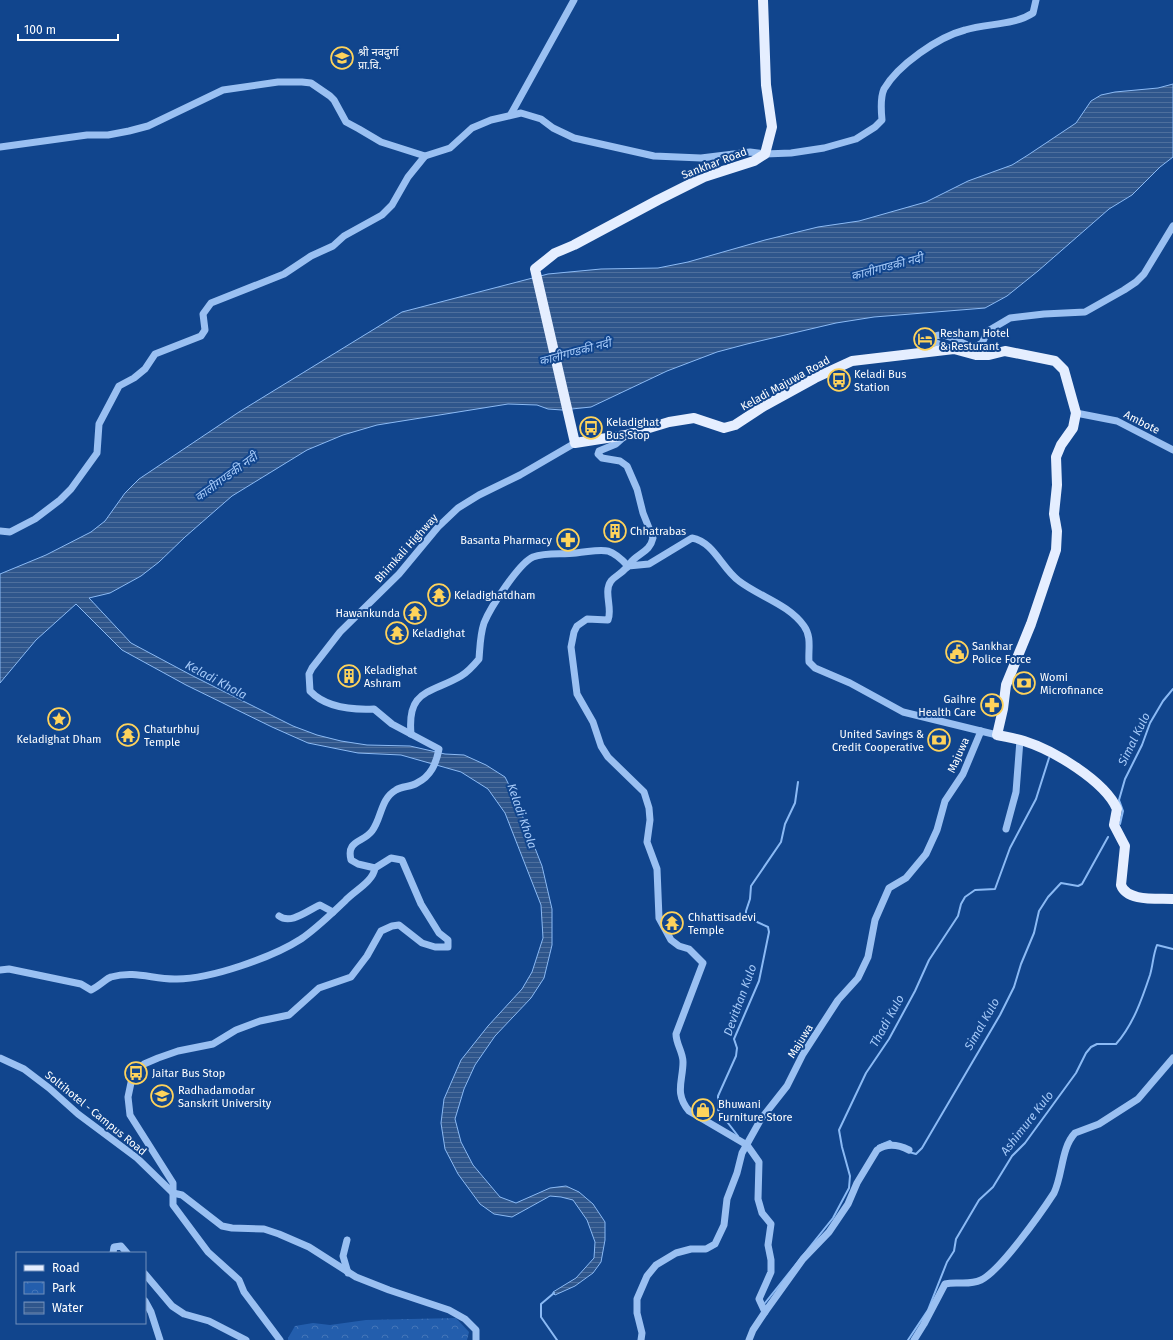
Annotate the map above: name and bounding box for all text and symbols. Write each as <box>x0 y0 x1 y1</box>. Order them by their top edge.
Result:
scale bar <box>18 16 118 42</box>
text: 100 m <box>24 23 56 37</box>
school or university icon: श्री नवदुर्गा प्रा.वि. <box>329 45 355 71</box>
place label: श्री नवदुर्गा प्रा.वि. <box>358 46 400 72</box>
street label: Sankhar Road <box>680 145 749 182</box>
water label: कालीगण्डकी नदी <box>849 250 927 283</box>
hotel icon: Resham Hotel & Resturant <box>912 326 938 352</box>
place label: Resham Hotel & Resturant <box>940 327 1009 353</box>
water label: कालीगण्डकी नदी <box>537 335 615 368</box>
street label: Keladi Majuwa Road <box>738 354 832 413</box>
bus stop icon: Keladi Bus Station <box>826 367 852 393</box>
place label: Keladi Bus Station <box>854 368 906 394</box>
street label: Ambote <box>1122 408 1162 437</box>
bus stop icon: Keladighat Bus Stop <box>578 415 604 441</box>
place label: Keladighat Bus Stop <box>606 416 659 442</box>
water label: कालीगण्डकी नदी <box>192 448 262 504</box>
street label: Bhimkali Highway <box>372 511 441 585</box>
building icon: Chhatrabas <box>602 518 628 544</box>
place label: Chhatrabas <box>630 525 686 538</box>
pharmacy icon: Basanta Pharmacy <box>555 527 581 553</box>
place label: Basanta Pharmacy <box>460 534 553 547</box>
temple icon: Keladighatdham <box>426 582 452 608</box>
place label: Keladighatdham <box>454 589 536 602</box>
temple icon: Hawankunda <box>402 600 428 626</box>
place label: Hawankunda <box>335 607 400 620</box>
temple icon: Keladighat <box>384 620 410 646</box>
place label: Keladighat <box>412 627 465 640</box>
public building icon: Sankhar Police Force <box>944 639 970 665</box>
place label: Sankhar Police Force <box>972 640 1031 666</box>
water label: Keladi Khola <box>183 658 249 702</box>
building icon: Keladighat Ashram <box>336 663 362 689</box>
place label: Keladighat Ashram <box>364 664 417 690</box>
bank icon: Womi Microfinance <box>1011 670 1037 696</box>
place label: Womi Microfinance <box>1040 671 1104 697</box>
pharmacy icon: Gaihre Health Care <box>979 692 1005 718</box>
place label: Gaihre Health Care <box>918 693 976 719</box>
place icon: Keladighat Dham <box>46 706 72 732</box>
water label: Simal Kulo <box>1115 710 1153 769</box>
temple icon: Chaturbhuj Temple <box>115 722 141 748</box>
place label: Chaturbhuj Temple <box>144 723 200 749</box>
bank icon: United Savings & Credit Cooperative <box>926 727 952 753</box>
place label: United Savings & Credit Cooperative <box>832 728 924 754</box>
place label: Keladighat Dham <box>16 733 102 746</box>
street label: Majuwa <box>945 735 972 775</box>
water label: Keladi Khola <box>504 782 540 851</box>
temple icon: Chhattisadevi Temple <box>659 910 685 936</box>
place label: Chhattisadevi Temple <box>688 911 756 937</box>
water label: Devithan Kulo <box>721 962 759 1038</box>
water label: Thadi Kulo <box>867 992 907 1050</box>
water label: Simal Kulo <box>961 996 1002 1053</box>
street label: Majuwa <box>785 1022 816 1061</box>
bus stop icon: Jaitar Bus Stop <box>123 1060 149 1086</box>
place label: Jaitar Bus Stop <box>152 1067 225 1080</box>
street label: Soltihotel - Campus Road <box>42 1068 149 1158</box>
school or university icon: Radhadamodar Sanskrit University <box>149 1083 175 1109</box>
place label: Radhadamodar Sanskrit University <box>178 1084 272 1110</box>
water label: Ashimure Kulo <box>997 1088 1056 1159</box>
shop icon: Bhuwani Furniture Store <box>690 1097 716 1123</box>
place label: Bhuwani Furniture Store <box>718 1098 793 1124</box>
legend <box>16 1252 146 1324</box>
text: Road <box>52 1261 80 1275</box>
text: Park <box>52 1281 76 1295</box>
text: Water <box>52 1301 84 1315</box>

